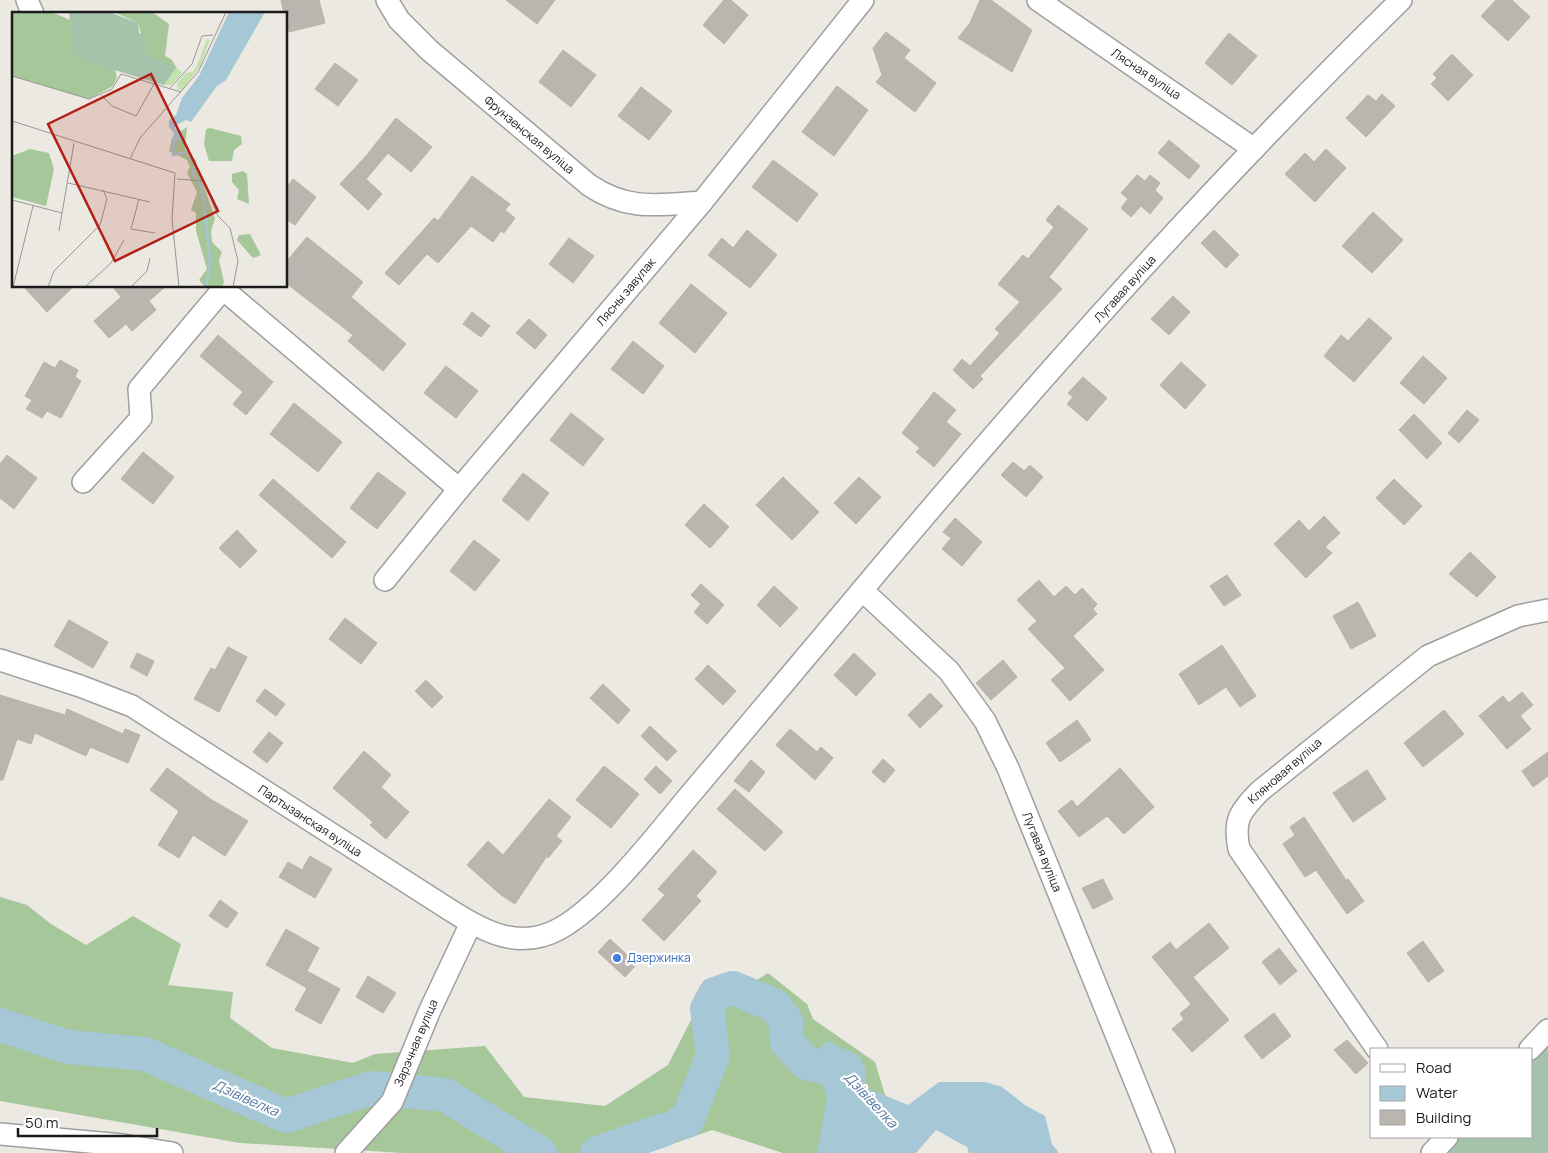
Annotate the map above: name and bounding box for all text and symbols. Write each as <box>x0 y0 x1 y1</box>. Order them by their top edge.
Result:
inset map <box>12 12 288 288</box>
street label: Лясная вуліца <box>1108 44 1185 103</box>
street label: Фрунзенская вуліца <box>480 92 578 178</box>
street label: Лугавая вуліца <box>1090 251 1159 326</box>
street label: Лясны завулак <box>592 253 660 329</box>
street label: Кляновая вуліца <box>1244 734 1325 807</box>
street label: Партызанская вуліца <box>255 781 365 861</box>
street label: Лугавая вуліца <box>1019 809 1066 894</box>
place label: Дзержинка <box>627 949 691 966</box>
marker: Дзержинка <box>611 952 623 964</box>
street label: Зарэчная вуліца <box>390 997 442 1089</box>
legend <box>1370 1048 1533 1138</box>
text: Road <box>1416 1057 1452 1078</box>
water label: Дзівівелка <box>841 1068 903 1133</box>
water label: Дзівівелка <box>210 1075 283 1121</box>
text: Water <box>1416 1082 1458 1103</box>
scale bar <box>18 1106 156 1138</box>
text: Building <box>1416 1107 1471 1128</box>
text: 50 m <box>25 1112 59 1133</box>

